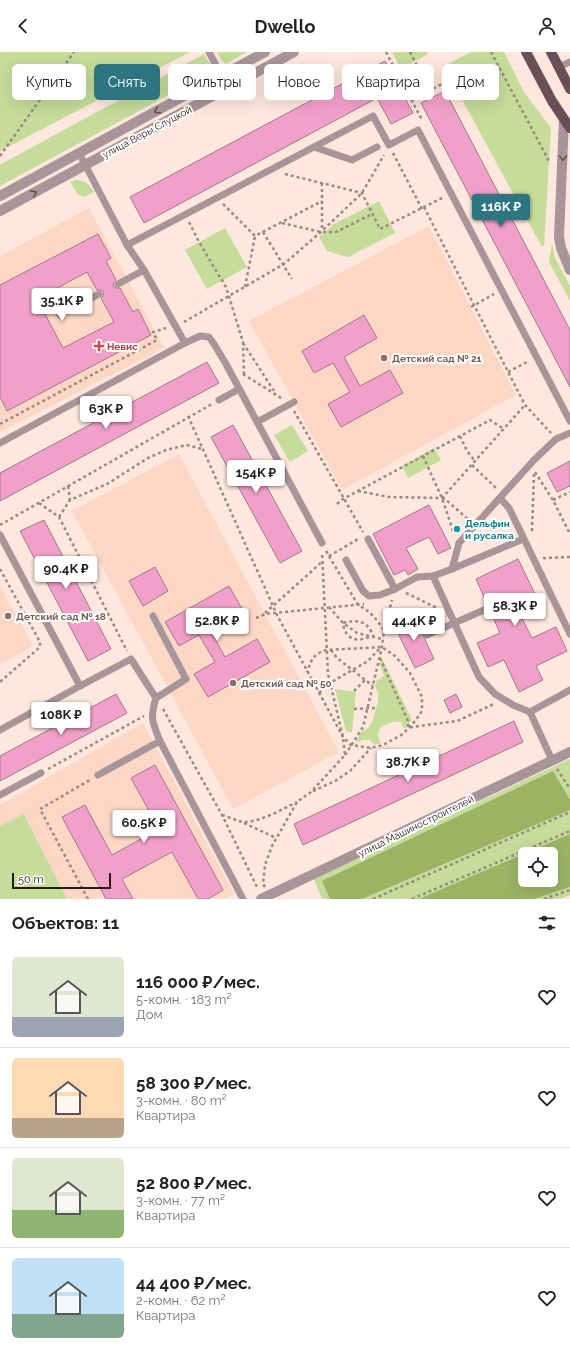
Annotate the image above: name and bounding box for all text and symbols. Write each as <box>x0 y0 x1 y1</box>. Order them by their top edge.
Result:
icon: back <box>12 15 34 37</box>
icon: person <box>536 15 558 37</box>
text: Dwello <box>255 16 315 37</box>
chip: Купить <box>12 64 86 100</box>
chip: Снять <box>94 64 160 100</box>
chip: Фильтры <box>168 64 256 100</box>
chip: Новое <box>264 64 334 100</box>
chip: Квартира <box>342 64 434 100</box>
chip: Дом <box>442 64 499 100</box>
street label: улица Веры Слуцкой <box>101 104 194 160</box>
one-way arrow <box>153 106 161 113</box>
one-way arrow <box>558 155 567 161</box>
one-way arrow <box>30 190 37 198</box>
pin: 116K ₽ <box>468 194 534 228</box>
text: 116K ₽ <box>481 199 521 214</box>
pin: 35.1K ₽ <box>25 288 99 322</box>
text: 35.1K ₽ <box>40 293 84 308</box>
marker: Невис <box>94 341 104 351</box>
place label: Невис <box>107 341 138 352</box>
marker: Детский сад № 21 <box>379 353 389 363</box>
place label: Детский сад № 21 <box>392 353 482 364</box>
pin: 63K ₽ <box>78 396 134 430</box>
text: 63K ₽ <box>89 401 123 416</box>
pin: 154K ₽ <box>223 460 289 494</box>
text: 154K ₽ <box>236 465 276 480</box>
place label: Дельфин и русалка <box>465 518 514 541</box>
marker: Дельфин и русалка <box>452 524 462 534</box>
pin: 90.4K ₽ <box>29 556 103 590</box>
text: 90.4K ₽ <box>43 561 89 576</box>
pin: 58.3K ₽ <box>478 593 552 627</box>
text: 58.3K ₽ <box>493 598 537 613</box>
pin: 52.8K ₽ <box>180 608 254 642</box>
pin: 44.4K ₽ <box>377 608 451 642</box>
marker: Детский сад № 18 <box>3 611 13 621</box>
place label: Детский сад № 18 <box>16 611 106 622</box>
text: 52.8K ₽ <box>195 613 239 628</box>
text: 44.4K ₽ <box>392 613 436 628</box>
marker: Детский сад № 50 <box>228 678 238 688</box>
place label: Детский сад № 50 <box>241 678 332 689</box>
pin: 108K ₽ <box>28 702 94 736</box>
text: 108K ₽ <box>40 707 82 722</box>
pin: 38.7K ₽ <box>371 749 445 783</box>
text: 38.7K ₽ <box>386 754 430 769</box>
street label: улица Машиностроителей <box>356 793 476 859</box>
pin: 60.5K ₽ <box>107 810 181 844</box>
text: 60.5K ₽ <box>121 815 167 830</box>
map controls <box>518 847 558 887</box>
button: locate <box>518 847 558 887</box>
scale bar <box>12 871 111 890</box>
text: 50 m <box>18 873 44 886</box>
icon: filters <box>536 912 558 934</box>
text: Объектов: 11 <box>12 913 119 933</box>
text: 116 000 ₽/мес. <box>136 972 260 992</box>
icon: home <box>44 973 92 1021</box>
icon: heart <box>536 986 558 1008</box>
text: 5-комн. · 183 m² <box>136 992 231 1007</box>
text: Дом <box>136 1007 163 1022</box>
text: 58 300 ₽/мес. <box>136 1073 251 1093</box>
icon: home <box>44 1074 92 1122</box>
icon: heart <box>536 1087 558 1109</box>
text: 3-комн. · 80 m² <box>136 1093 227 1108</box>
text: Квартира <box>136 1108 195 1123</box>
text: 52 800 ₽/мес. <box>136 1173 252 1193</box>
icon: home <box>44 1174 92 1222</box>
icon: heart <box>536 1187 558 1209</box>
text: 3-комн. · 77 m² <box>136 1193 225 1208</box>
text: Квартира <box>136 1208 195 1223</box>
text: 44 400 ₽/мес. <box>136 1273 251 1293</box>
icon: home <box>44 1274 92 1322</box>
icon: heart <box>536 1287 558 1309</box>
text: 2-комн. · 62 m² <box>136 1293 226 1308</box>
text: Квартира <box>136 1308 195 1323</box>

